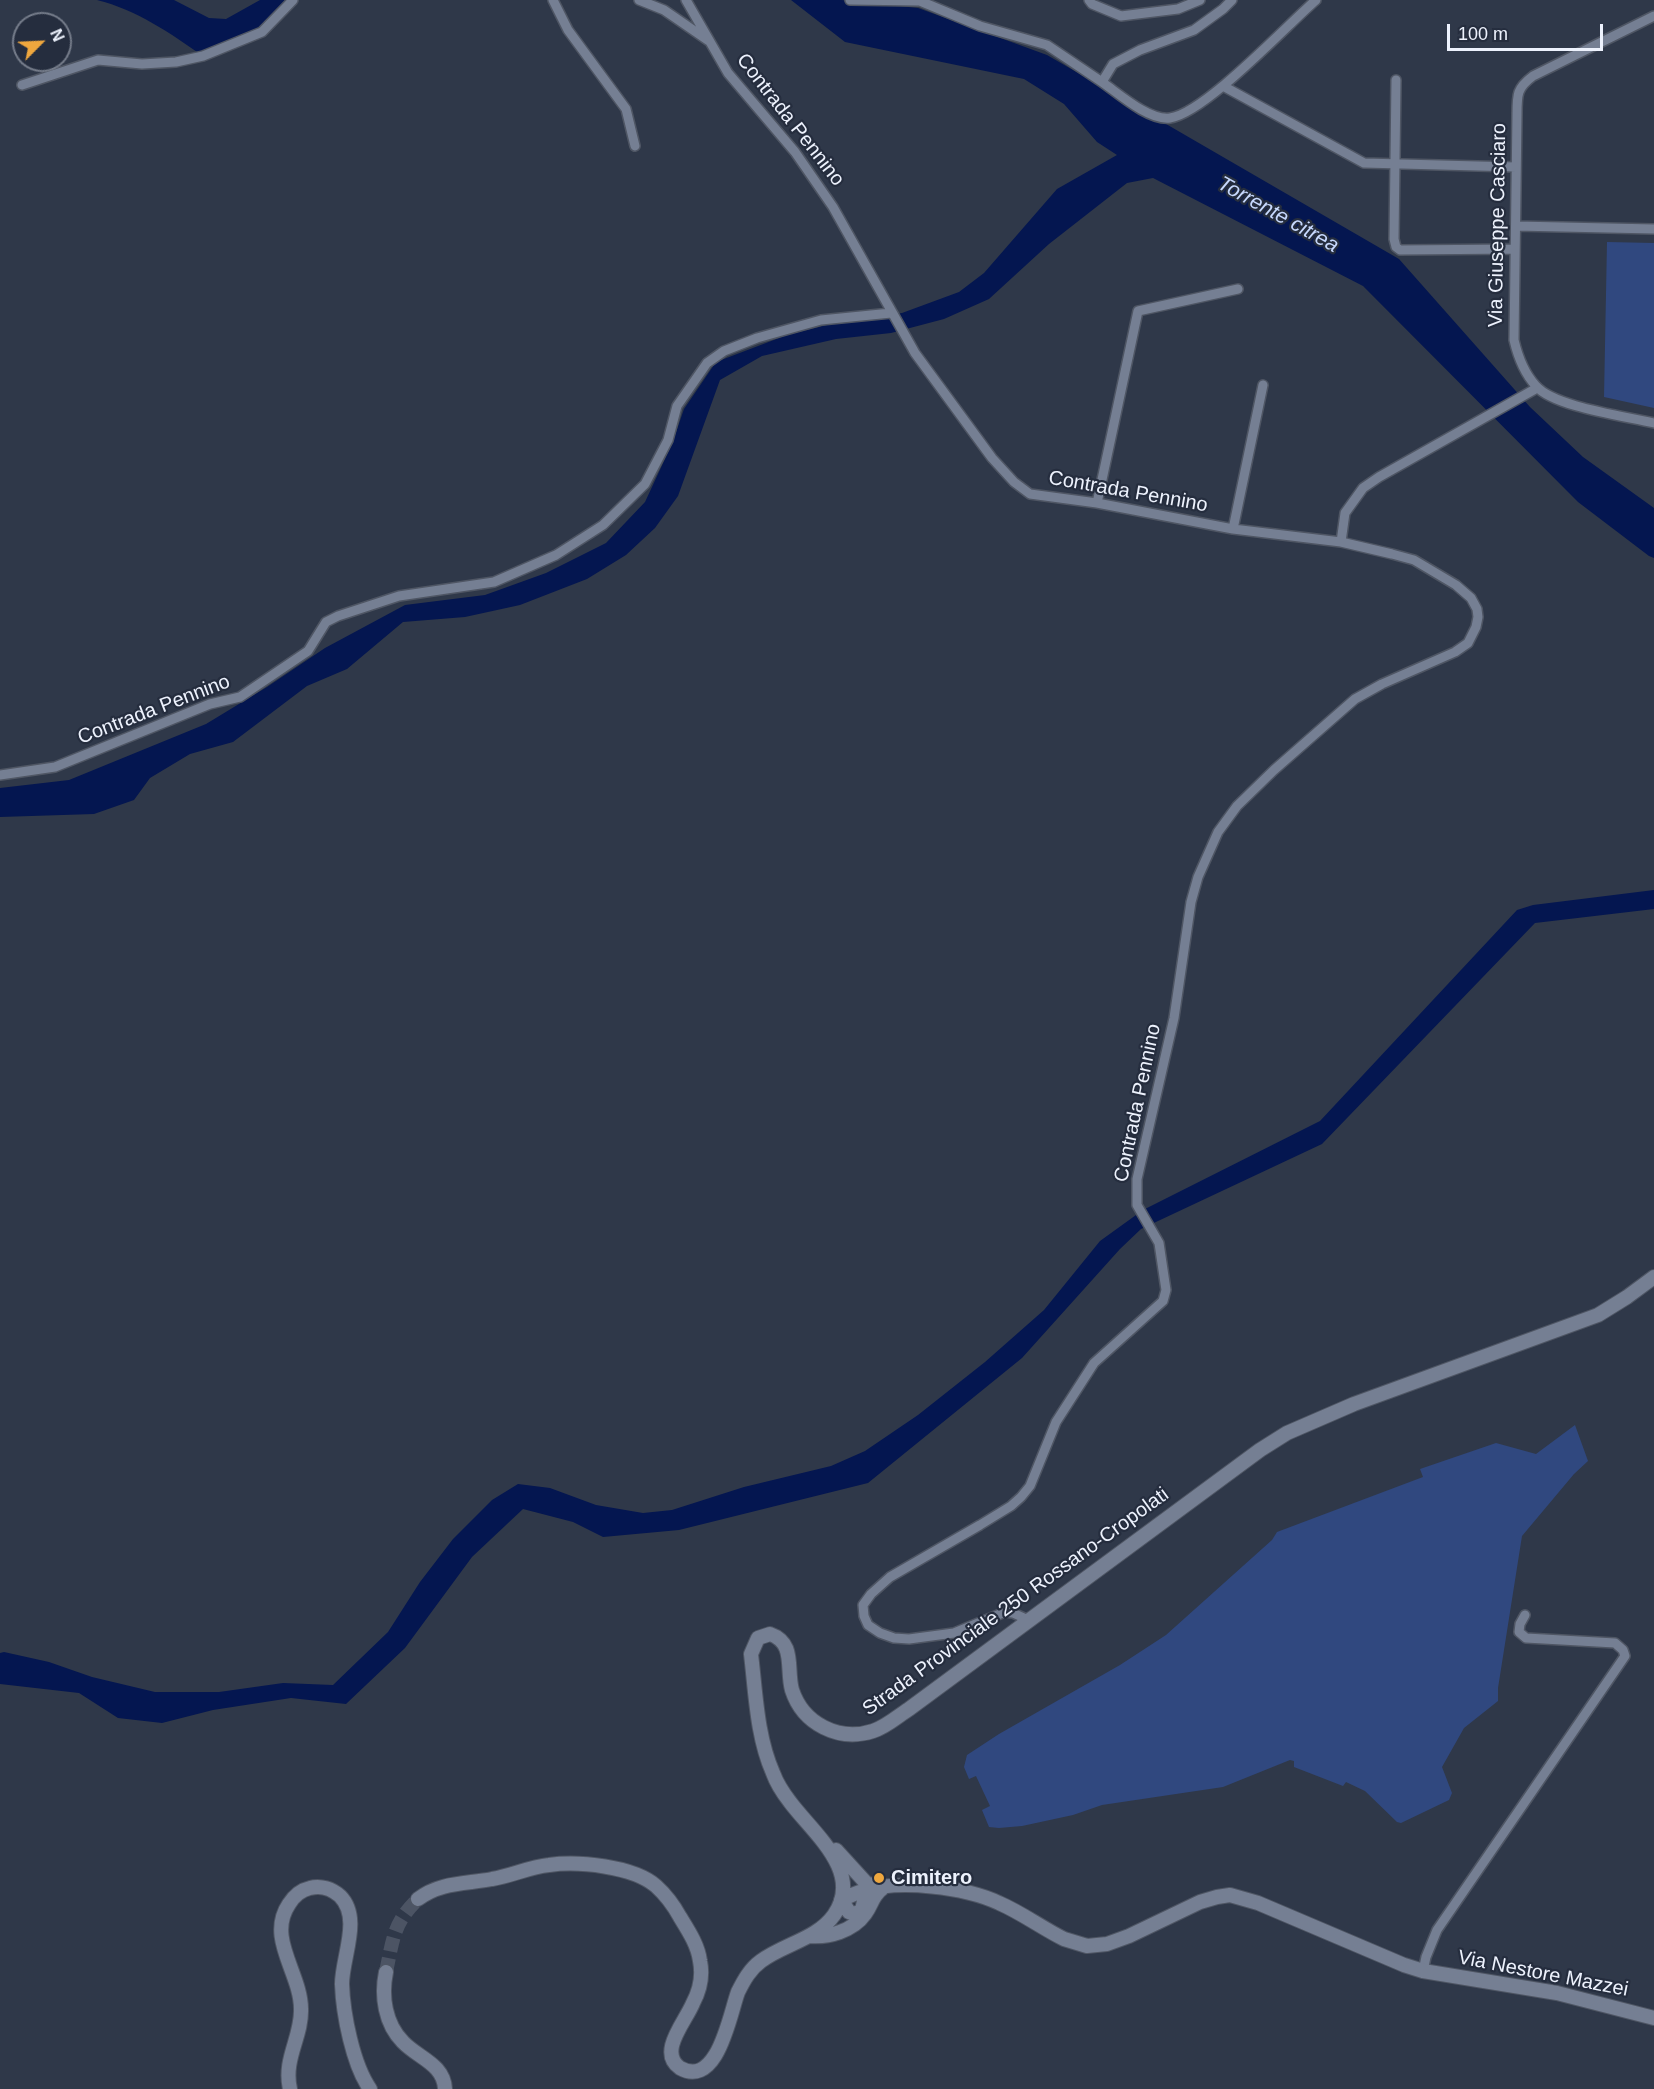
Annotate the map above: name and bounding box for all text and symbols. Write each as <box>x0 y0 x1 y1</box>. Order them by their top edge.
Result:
north arrow <box>12 12 72 72</box>
scale bar <box>1450 12 1606 50</box>
text: 100 m <box>1458 24 1508 44</box>
text: N <box>47 27 67 44</box>
street label: Contrada Pennino <box>731 49 849 191</box>
street label: Via Giuseppe Casciaro <box>1484 123 1512 327</box>
water label: Torrente citrea <box>1213 171 1343 259</box>
street label: Contrada Pennino <box>1047 466 1209 518</box>
street label: Contrada Pennino <box>74 670 234 750</box>
street label: Contrada Pennino <box>1110 1022 1166 1184</box>
street label: Strada Provinciale 250 Rossano-Cropolati <box>858 1483 1174 1721</box>
place label: Cimitero <box>891 1866 972 1890</box>
marker: Cimitero <box>872 1871 886 1885</box>
street label: Via Nestore Mazzei <box>1456 1946 1630 2002</box>

